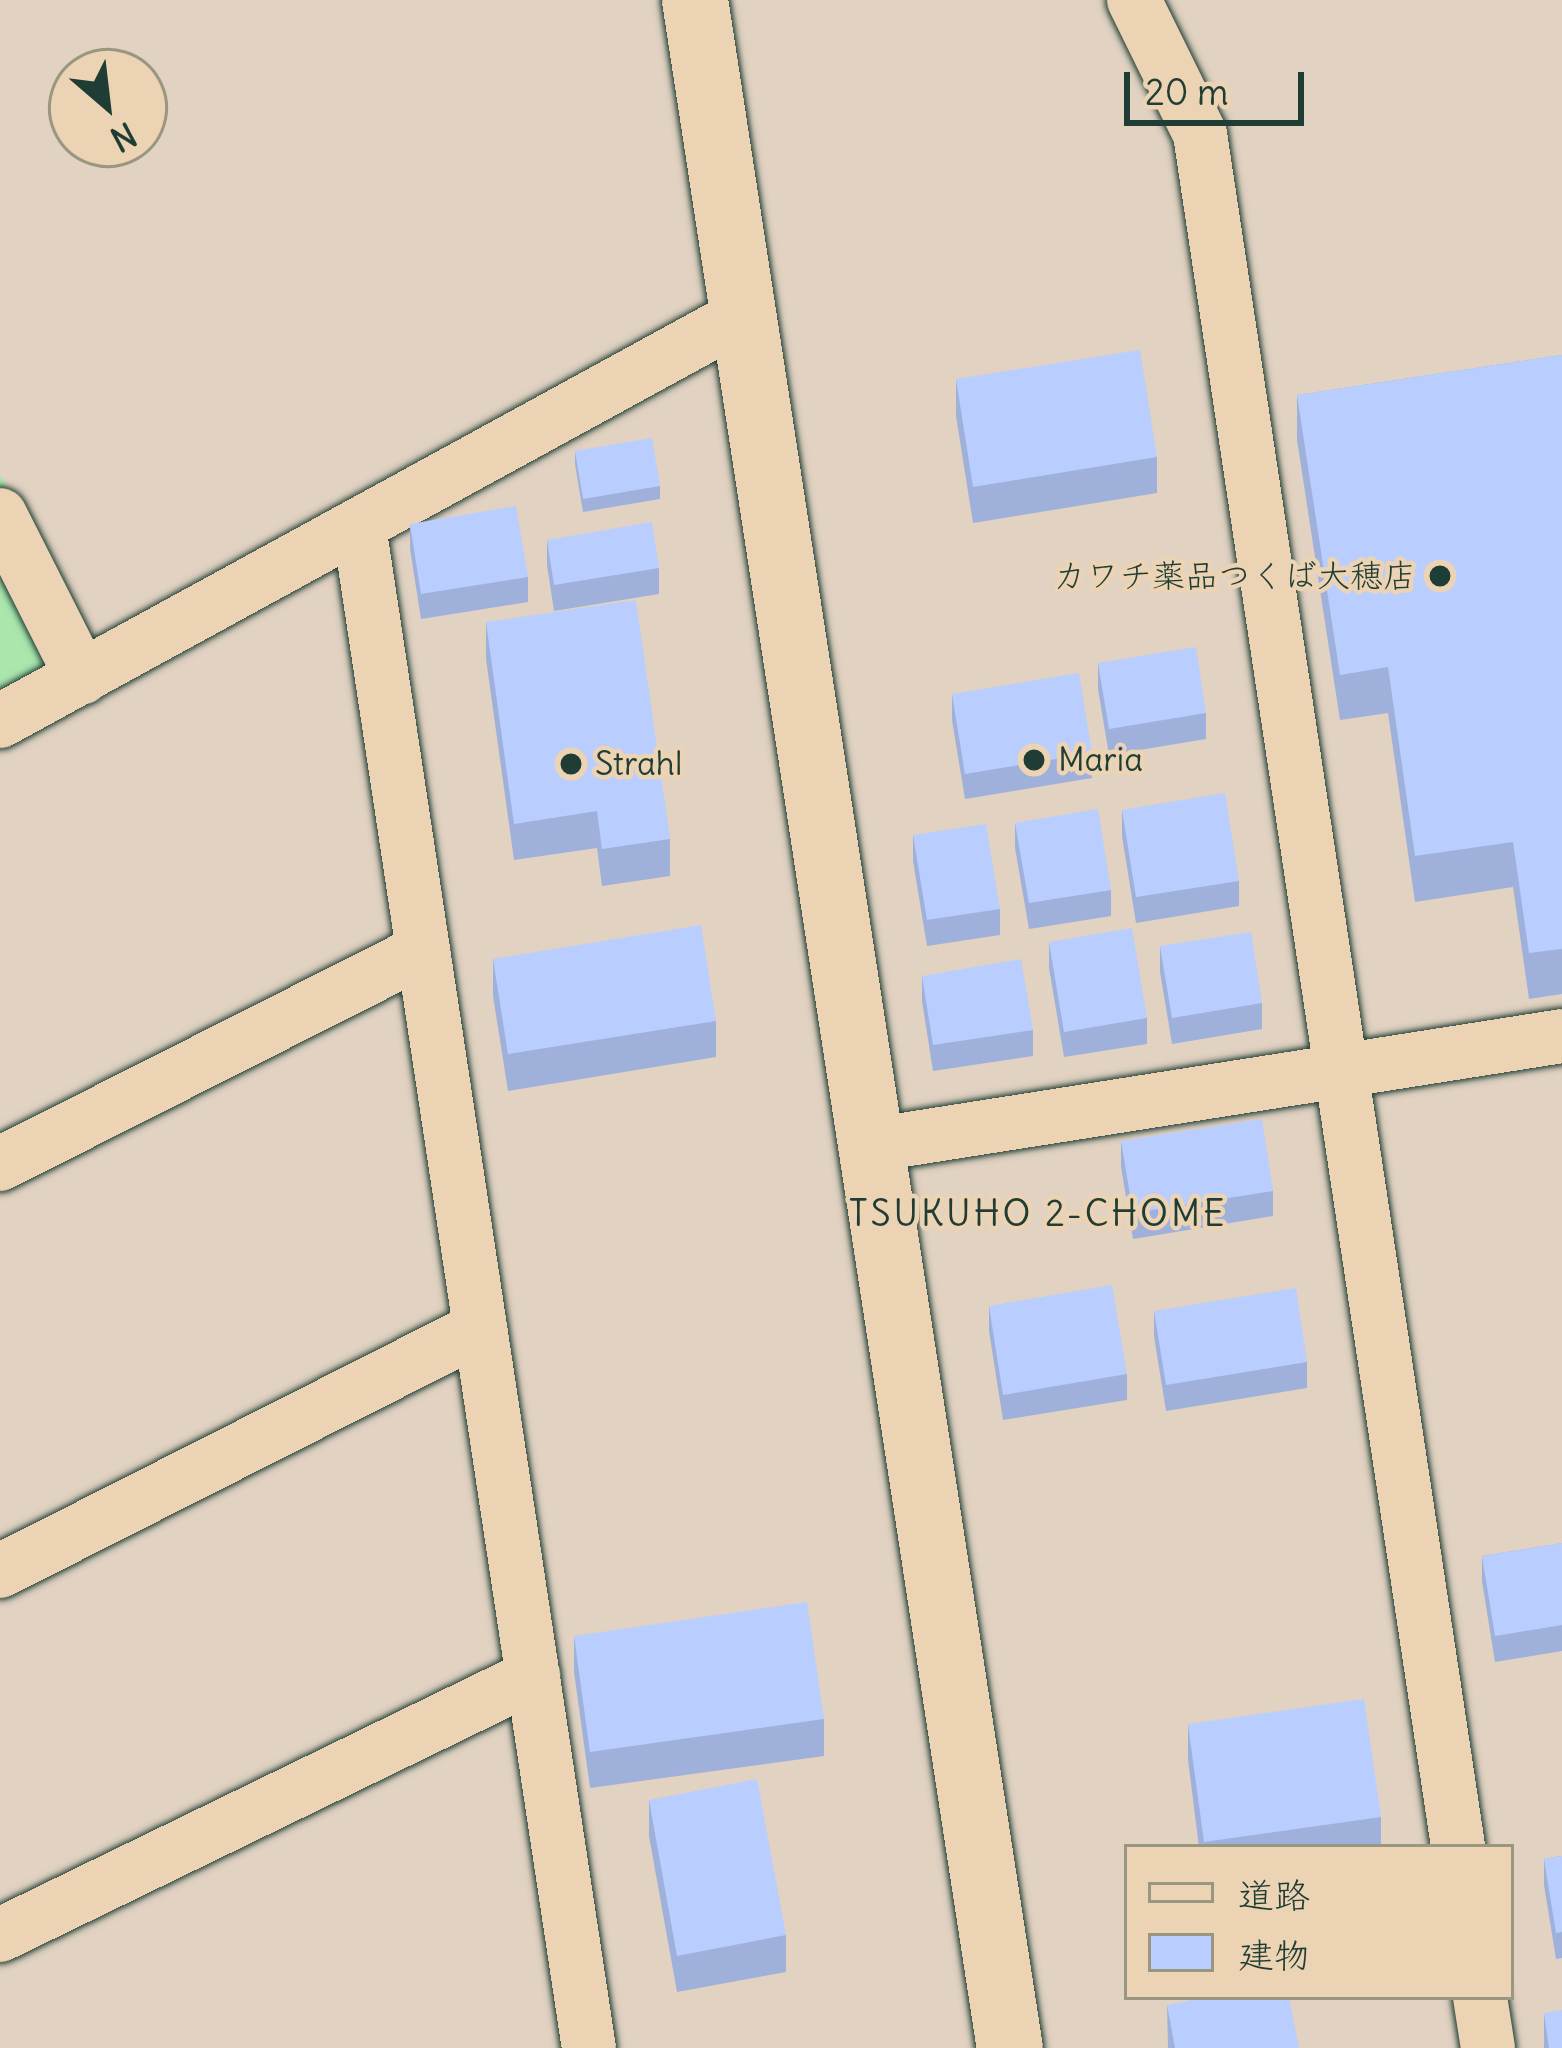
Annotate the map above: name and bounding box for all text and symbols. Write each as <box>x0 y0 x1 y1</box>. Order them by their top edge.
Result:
north arrow <box>48 48 168 168</box>
scale bar <box>1130 48 1310 122</box>
text: 20 m <box>1145 70 1229 115</box>
text: N <box>104 113 143 161</box>
place label: カワチ薬品つくば大穂店 <box>1053 556 1416 596</box>
marker: カワチ薬品つくば大穂店 <box>1427 563 1453 589</box>
place label: Maria <box>1058 740 1143 780</box>
place label: Strahl <box>595 744 682 784</box>
marker: Maria <box>1021 747 1047 773</box>
marker: Strahl <box>558 751 584 777</box>
district label: TSUKUHO 2-CHOME <box>849 1192 1227 1236</box>
legend <box>1124 1844 1514 2000</box>
text: 道路 <box>1238 1873 1310 1918</box>
text: 建物 <box>1238 1933 1310 1978</box>

